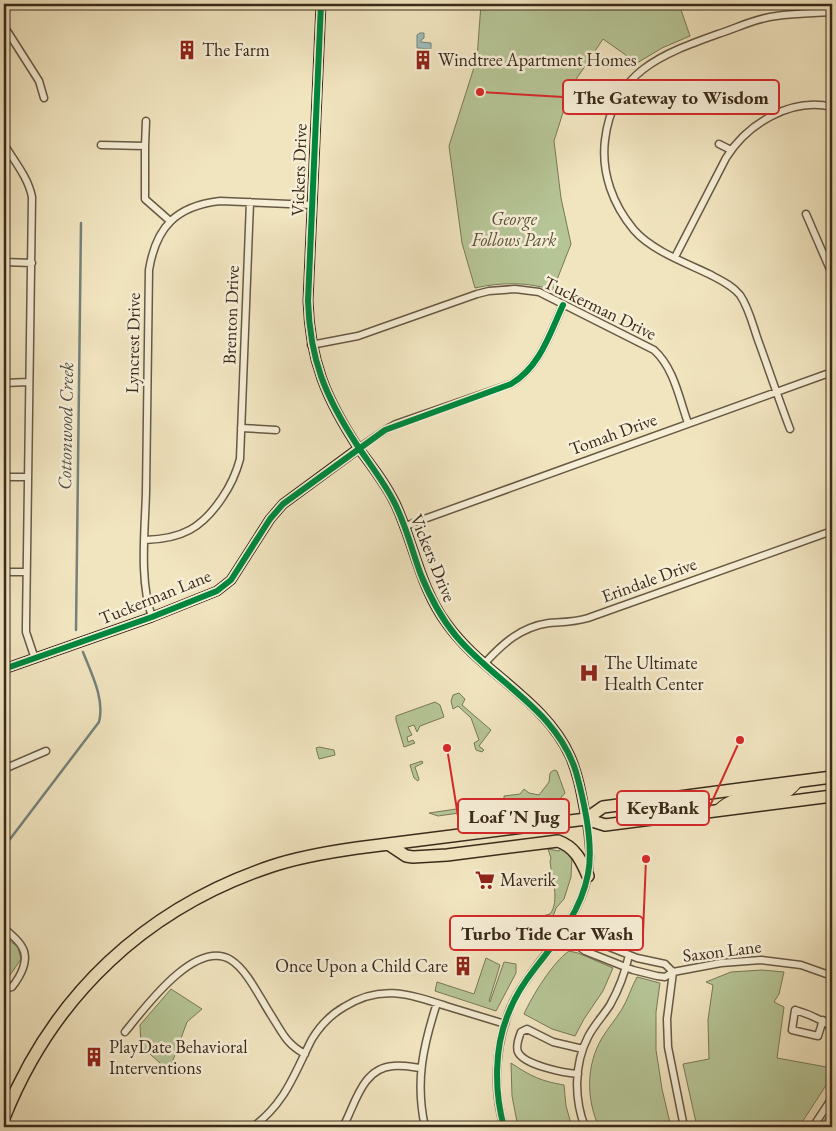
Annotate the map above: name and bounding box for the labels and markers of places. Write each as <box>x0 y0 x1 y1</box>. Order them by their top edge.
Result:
place label: The Farm <box>202 38 270 61</box>
building icon: The Farm <box>176 39 198 61</box>
place label: Windtree Apartment Homes <box>438 48 637 71</box>
building icon: Windtree Apartment Homes <box>412 49 434 71</box>
callout: The Gateway to Wisdom <box>563 80 779 114</box>
place label: The Ultimate Health Center <box>604 651 704 695</box>
hospital icon: The Ultimate Health Center <box>578 662 600 684</box>
callout: KeyBank <box>617 791 709 825</box>
callout: Loaf 'N Jug <box>458 799 569 833</box>
place label: Maverik <box>500 868 557 891</box>
supermarket icon: Maverik <box>474 869 496 891</box>
callout: Turbo Tide Car Wash <box>450 916 643 950</box>
place label: Once Upon a Child Care <box>275 954 448 977</box>
building icon: Once Upon a Child Care <box>452 955 474 977</box>
place label: PlayDate Behavioral Interventions <box>109 1035 248 1079</box>
building icon: PlayDate Behavioral Interventions <box>83 1046 105 1068</box>

